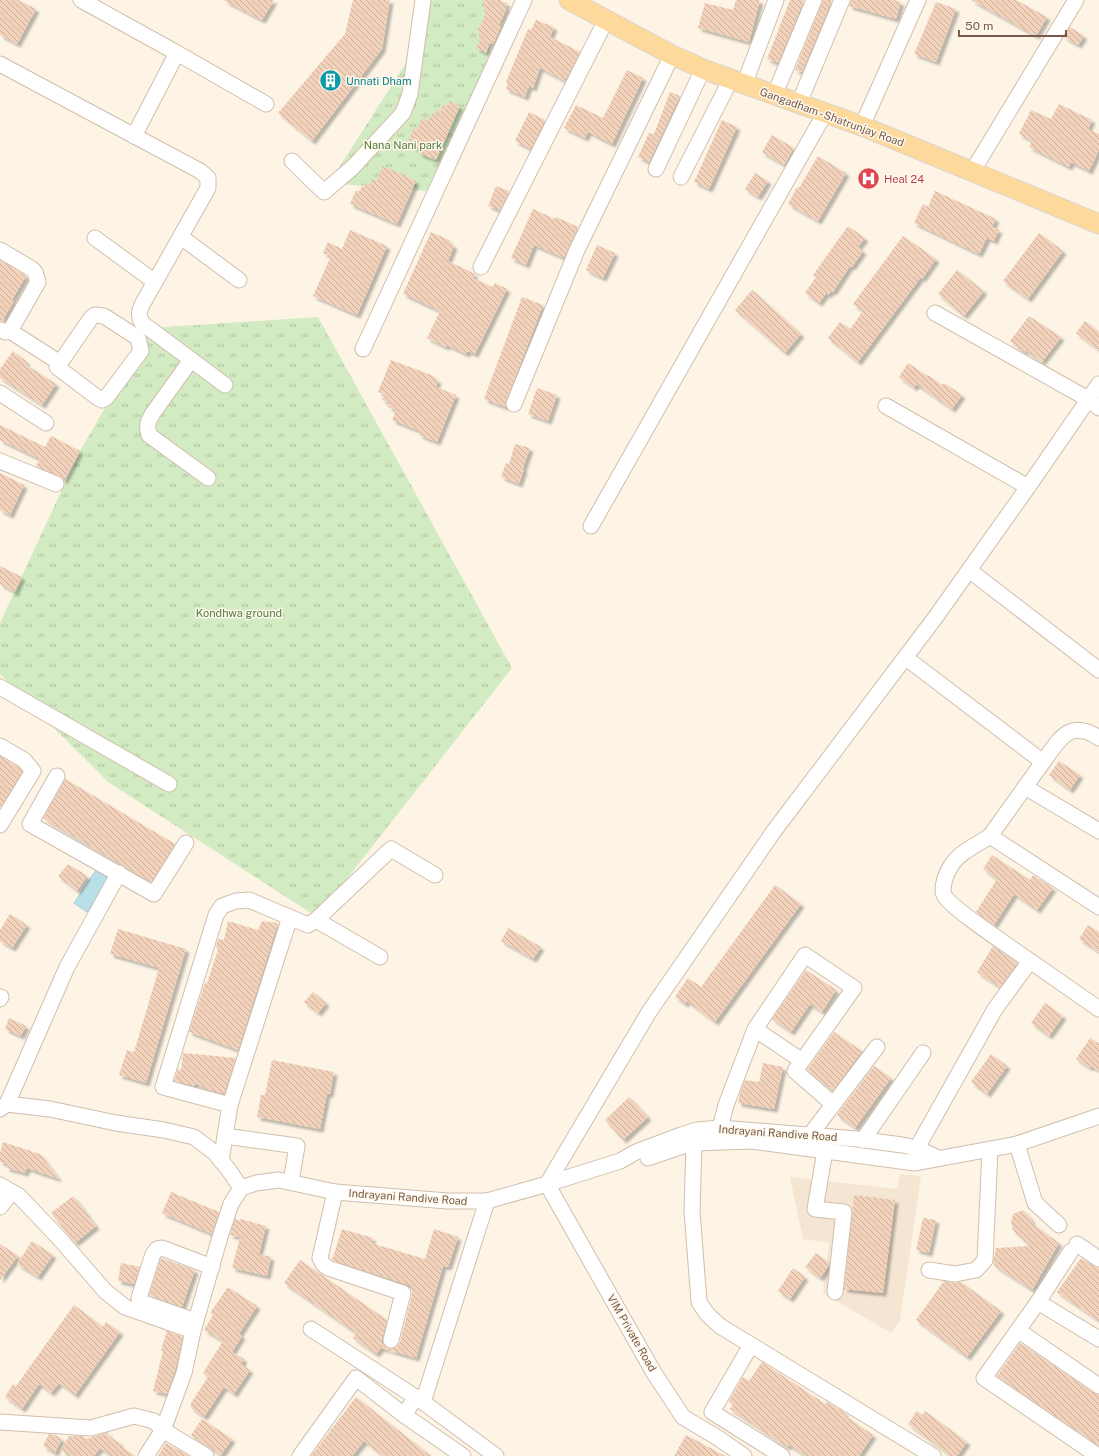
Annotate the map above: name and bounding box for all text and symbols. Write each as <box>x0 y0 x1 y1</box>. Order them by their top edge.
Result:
scale bar <box>959 12 1066 38</box>
text: 50 m <box>965 19 993 33</box>
building icon: Unnati Dham <box>318 68 344 94</box>
place label: Unnati Dham <box>346 75 411 87</box>
street label: Gangadham - Shatrunjay Road <box>758 85 906 149</box>
park label: Nana Nani park <box>364 139 442 151</box>
hospital icon: Heal 24 <box>855 166 881 192</box>
place label: Heal 24 <box>884 173 924 185</box>
park label: Kondhwa ground <box>196 607 282 619</box>
street label: Indrayani Randive Road <box>718 1123 838 1143</box>
street label: Indrayani Randive Road <box>348 1187 468 1207</box>
street label: VIM Private Road <box>605 1292 659 1374</box>

